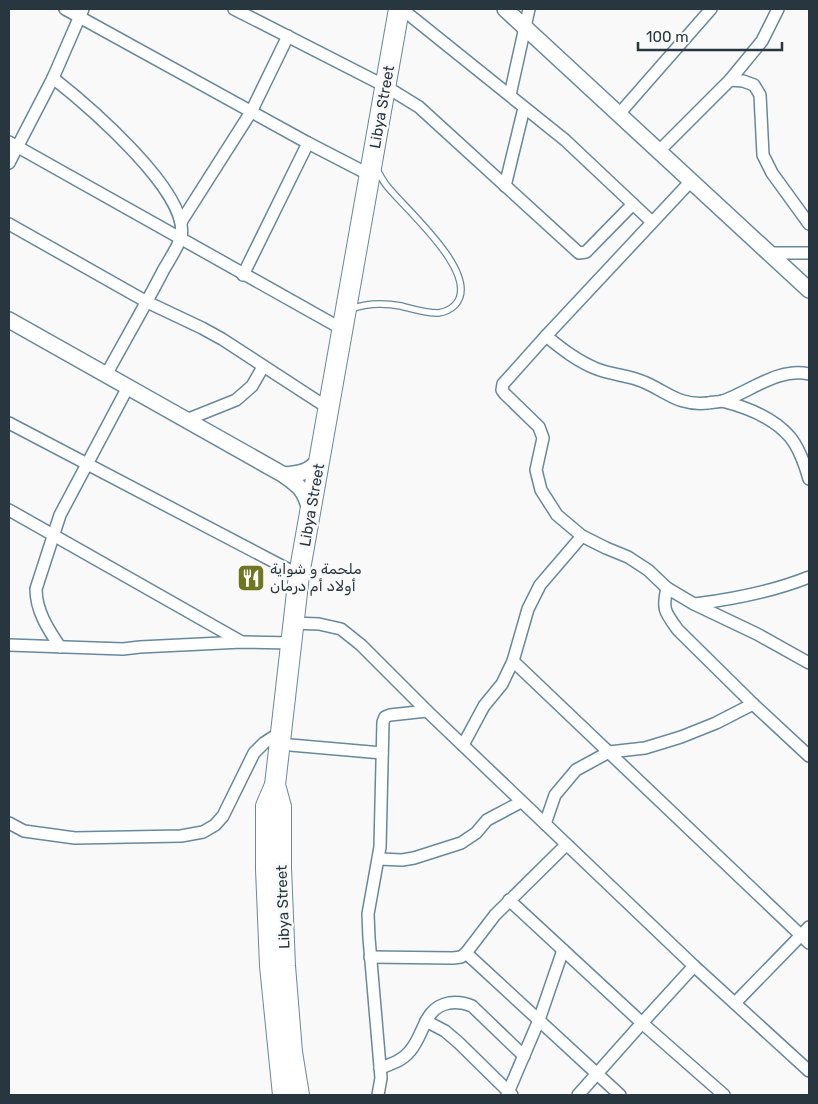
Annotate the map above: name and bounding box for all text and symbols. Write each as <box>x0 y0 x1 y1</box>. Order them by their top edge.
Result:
scale bar <box>638 20 782 52</box>
text: 100 m <box>646 28 688 46</box>
street label: Libya Street <box>366 64 398 150</box>
street label: Libya Street <box>296 462 328 548</box>
place label: ملحمة و شواية أولاد أم درمان <box>270 560 362 596</box>
restaurant icon: ملحمة و شواية أولاد أم درمان <box>236 563 266 593</box>
street label: Libya Street <box>273 865 293 949</box>

